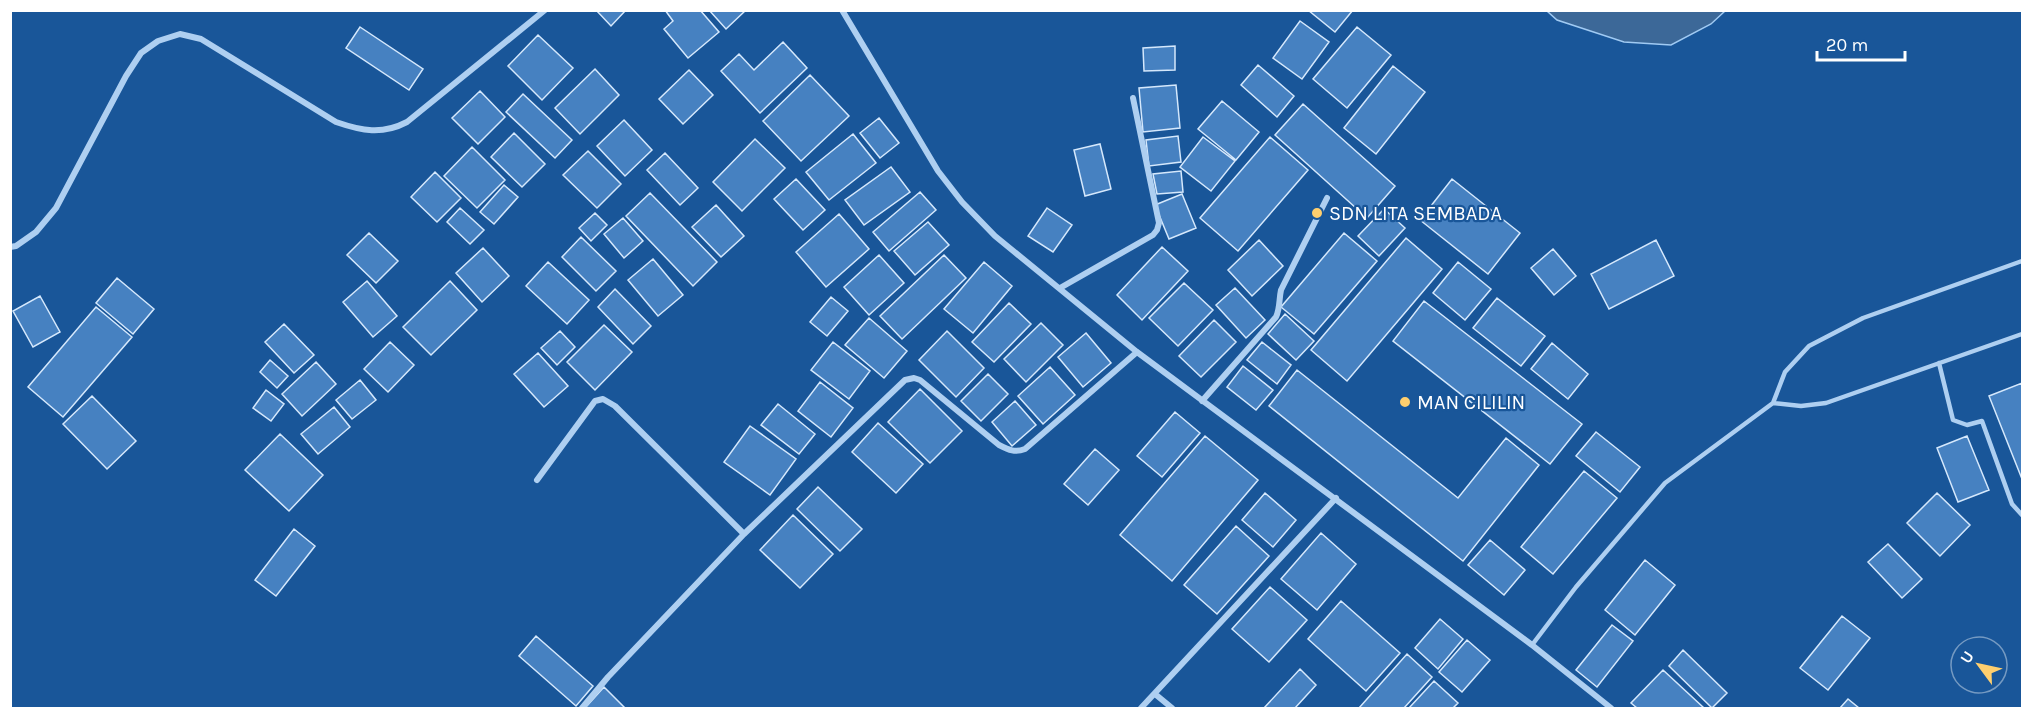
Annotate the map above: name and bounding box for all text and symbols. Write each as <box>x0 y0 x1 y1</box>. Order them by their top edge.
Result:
scale bar <box>1817 24 1906 62</box>
text: 20 m <box>1826 34 1868 56</box>
place label: SDN LITA SEMBADA <box>1329 202 1502 225</box>
marker: SDN LITA SEMBADA <box>1310 206 1324 220</box>
place label: MAN CILILIN <box>1417 391 1525 414</box>
marker: MAN CILILIN <box>1398 395 1412 409</box>
north arrow <box>1949 635 2009 695</box>
text: U <box>1956 647 1978 667</box>

